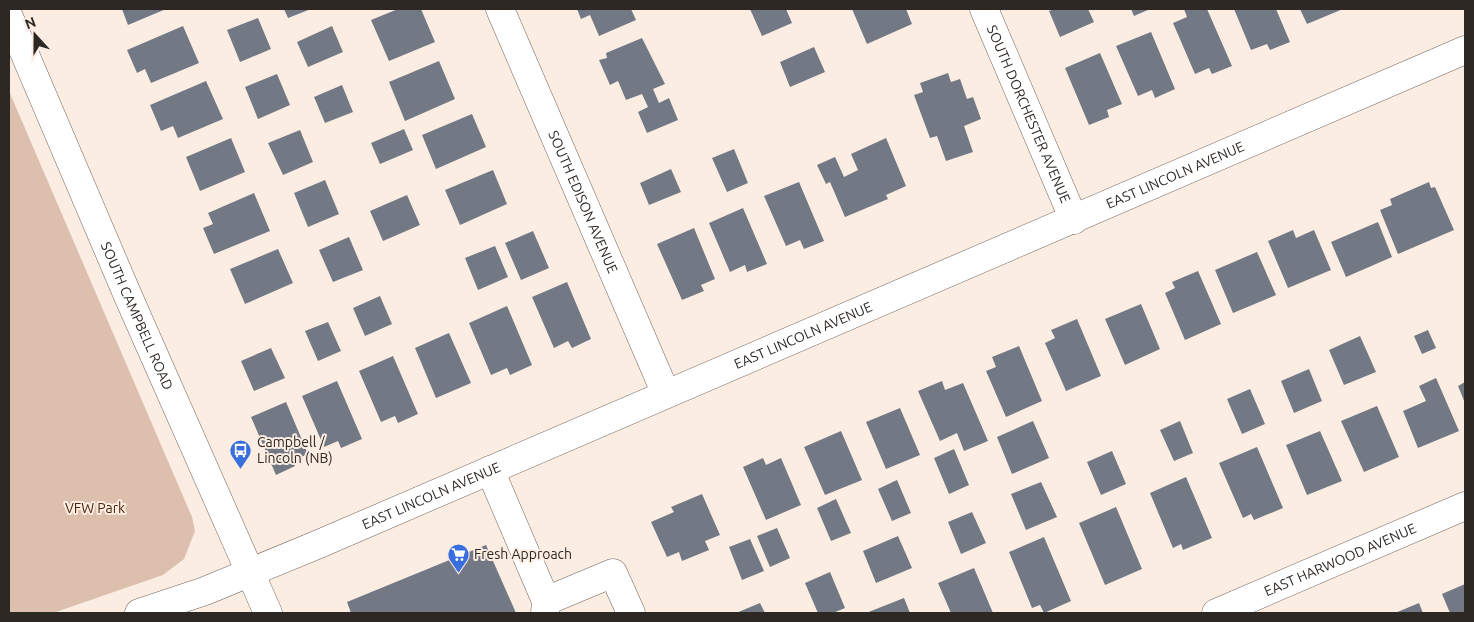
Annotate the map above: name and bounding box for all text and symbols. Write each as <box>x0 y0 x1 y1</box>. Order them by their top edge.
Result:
north arrow <box>10 10 60 60</box>
text: N <box>23 14 38 32</box>
street label: SOUTH DORCHESTER AVENUE <box>984 23 1074 205</box>
street label: SOUTH EDISON AVENUE <box>545 128 621 276</box>
street label: EAST LINCOLN AVENUE <box>1104 138 1247 212</box>
street label: SOUTH CAMPBELL ROAD <box>98 239 176 392</box>
street label: EAST LINCOLN AVENUE <box>732 299 875 372</box>
place label: Campbell / Lincoln (NB) <box>257 434 333 466</box>
bus stop icon: Campbell / Lincoln (NB) <box>229 438 253 469</box>
street label: EAST LINCOLN AVENUE <box>360 459 503 532</box>
park label: VFW Park <box>65 500 125 516</box>
street label: EAST HARWOOD AVENUE <box>1262 520 1419 599</box>
supermarket icon: Fresh Approach <box>446 542 470 573</box>
place label: Fresh Approach <box>474 546 572 562</box>

